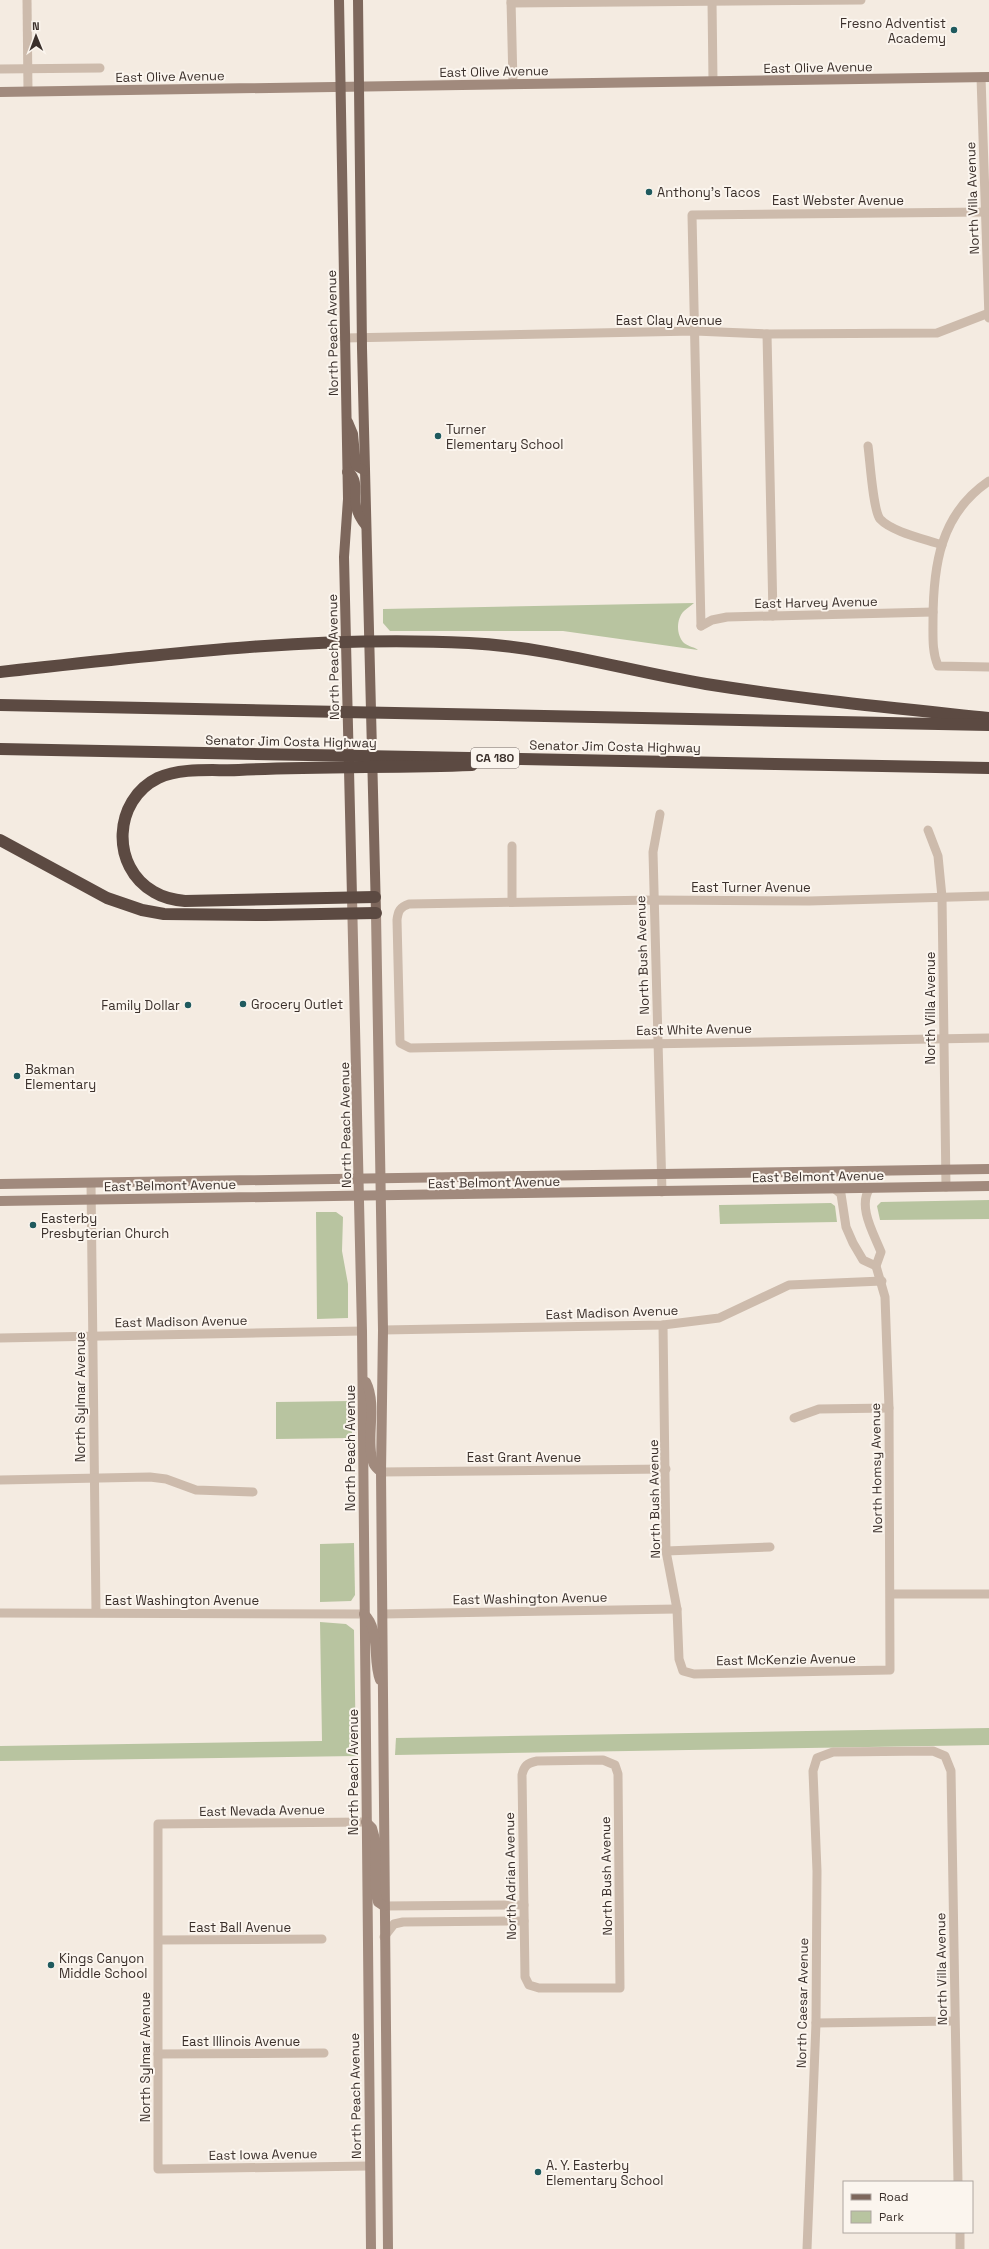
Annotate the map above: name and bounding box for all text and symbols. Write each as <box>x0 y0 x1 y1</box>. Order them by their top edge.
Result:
place label: Fresno Adventist Academy <box>840 15 946 47</box>
north arrow <box>16 16 56 56</box>
text: N <box>32 19 40 33</box>
marker: Fresno Adventist Academy <box>949 25 959 35</box>
street label: East Olive Avenue <box>763 58 873 77</box>
street label: East Olive Avenue <box>439 62 549 81</box>
street label: East Olive Avenue <box>115 67 225 86</box>
street label: North Villa Avenue <box>962 141 983 255</box>
place label: Anthony's Tacos <box>657 184 760 201</box>
marker: Anthony's Tacos <box>644 187 654 197</box>
street label: East Webster Avenue <box>772 192 904 209</box>
street label: North Peach Avenue <box>323 270 342 396</box>
street label: East Clay Avenue <box>616 312 722 329</box>
place label: Turner Elementary School <box>446 421 563 453</box>
marker: Turner Elementary School <box>433 431 443 441</box>
street label: East Harvey Avenue <box>754 593 878 612</box>
street label: North Peach Avenue <box>324 594 343 720</box>
street label: Senator Jim Costa Highway <box>205 732 377 751</box>
street label: Senator Jim Costa Highway <box>529 737 701 756</box>
road number: CA 180 <box>471 748 519 768</box>
street label: East Turner Avenue <box>691 879 811 896</box>
street label: North Bush Avenue <box>632 895 653 1015</box>
street label: North Villa Avenue <box>922 952 939 1064</box>
place label: Grocery Outlet <box>251 996 343 1013</box>
place label: Family Dollar <box>101 997 180 1014</box>
marker: Grocery Outlet <box>238 999 248 1009</box>
marker: Family Dollar <box>183 1000 193 1010</box>
street label: East White Avenue <box>636 1020 752 1039</box>
place label: Bakman Elementary <box>25 1061 96 1093</box>
street label: North Peach Avenue <box>336 1062 355 1188</box>
marker: Bakman Elementary <box>12 1071 22 1081</box>
street label: East Belmont Avenue <box>752 1167 884 1186</box>
street label: East Belmont Avenue <box>428 1173 560 1192</box>
street label: East Belmont Avenue <box>104 1176 236 1195</box>
place label: Easterby Presbyterian Church <box>41 1210 169 1242</box>
marker: Easterby Presbyterian Church <box>28 1220 38 1230</box>
street label: East Madison Avenue <box>545 1302 679 1323</box>
street label: East Madison Avenue <box>114 1312 248 1331</box>
street label: North Sylmar Avenue <box>72 1332 89 1462</box>
street label: North Peach Avenue <box>342 1385 359 1511</box>
street label: North Homsy Avenue <box>867 1403 886 1533</box>
street label: North Bush Avenue <box>645 1439 664 1559</box>
street label: East Grant Avenue <box>467 1449 581 1466</box>
street label: East Washington Avenue <box>453 1589 607 1608</box>
street label: East Washington Avenue <box>105 1592 259 1609</box>
street label: East McKenzie Avenue <box>716 1650 856 1669</box>
street label: North Peach Avenue <box>345 1709 362 1835</box>
street label: East Nevada Avenue <box>199 1801 325 1820</box>
street label: North Adrian Avenue <box>501 1812 520 1940</box>
street label: North Bush Avenue <box>597 1816 616 1936</box>
street label: North Villa Avenue <box>932 1912 951 2026</box>
street label: East Ball Avenue <box>189 1919 291 1936</box>
street label: North Caesar Avenue <box>793 1938 812 2068</box>
place label: Kings Canyon Middle School <box>59 1950 147 1982</box>
marker: Kings Canyon Middle School <box>46 1960 56 1970</box>
street label: North Sylmar Avenue <box>137 1992 154 2122</box>
street label: East Illinois Avenue <box>182 2033 300 2050</box>
street label: North Peach Avenue <box>346 2033 365 2159</box>
street label: East Iowa Avenue <box>209 2145 318 2164</box>
place label: A. Y. Easterby Elementary School <box>546 2157 663 2189</box>
marker: A. Y. Easterby Elementary School <box>533 2167 543 2177</box>
legend <box>843 2181 973 2233</box>
text: Road <box>879 2189 908 2205</box>
text: Park <box>879 2209 904 2225</box>

